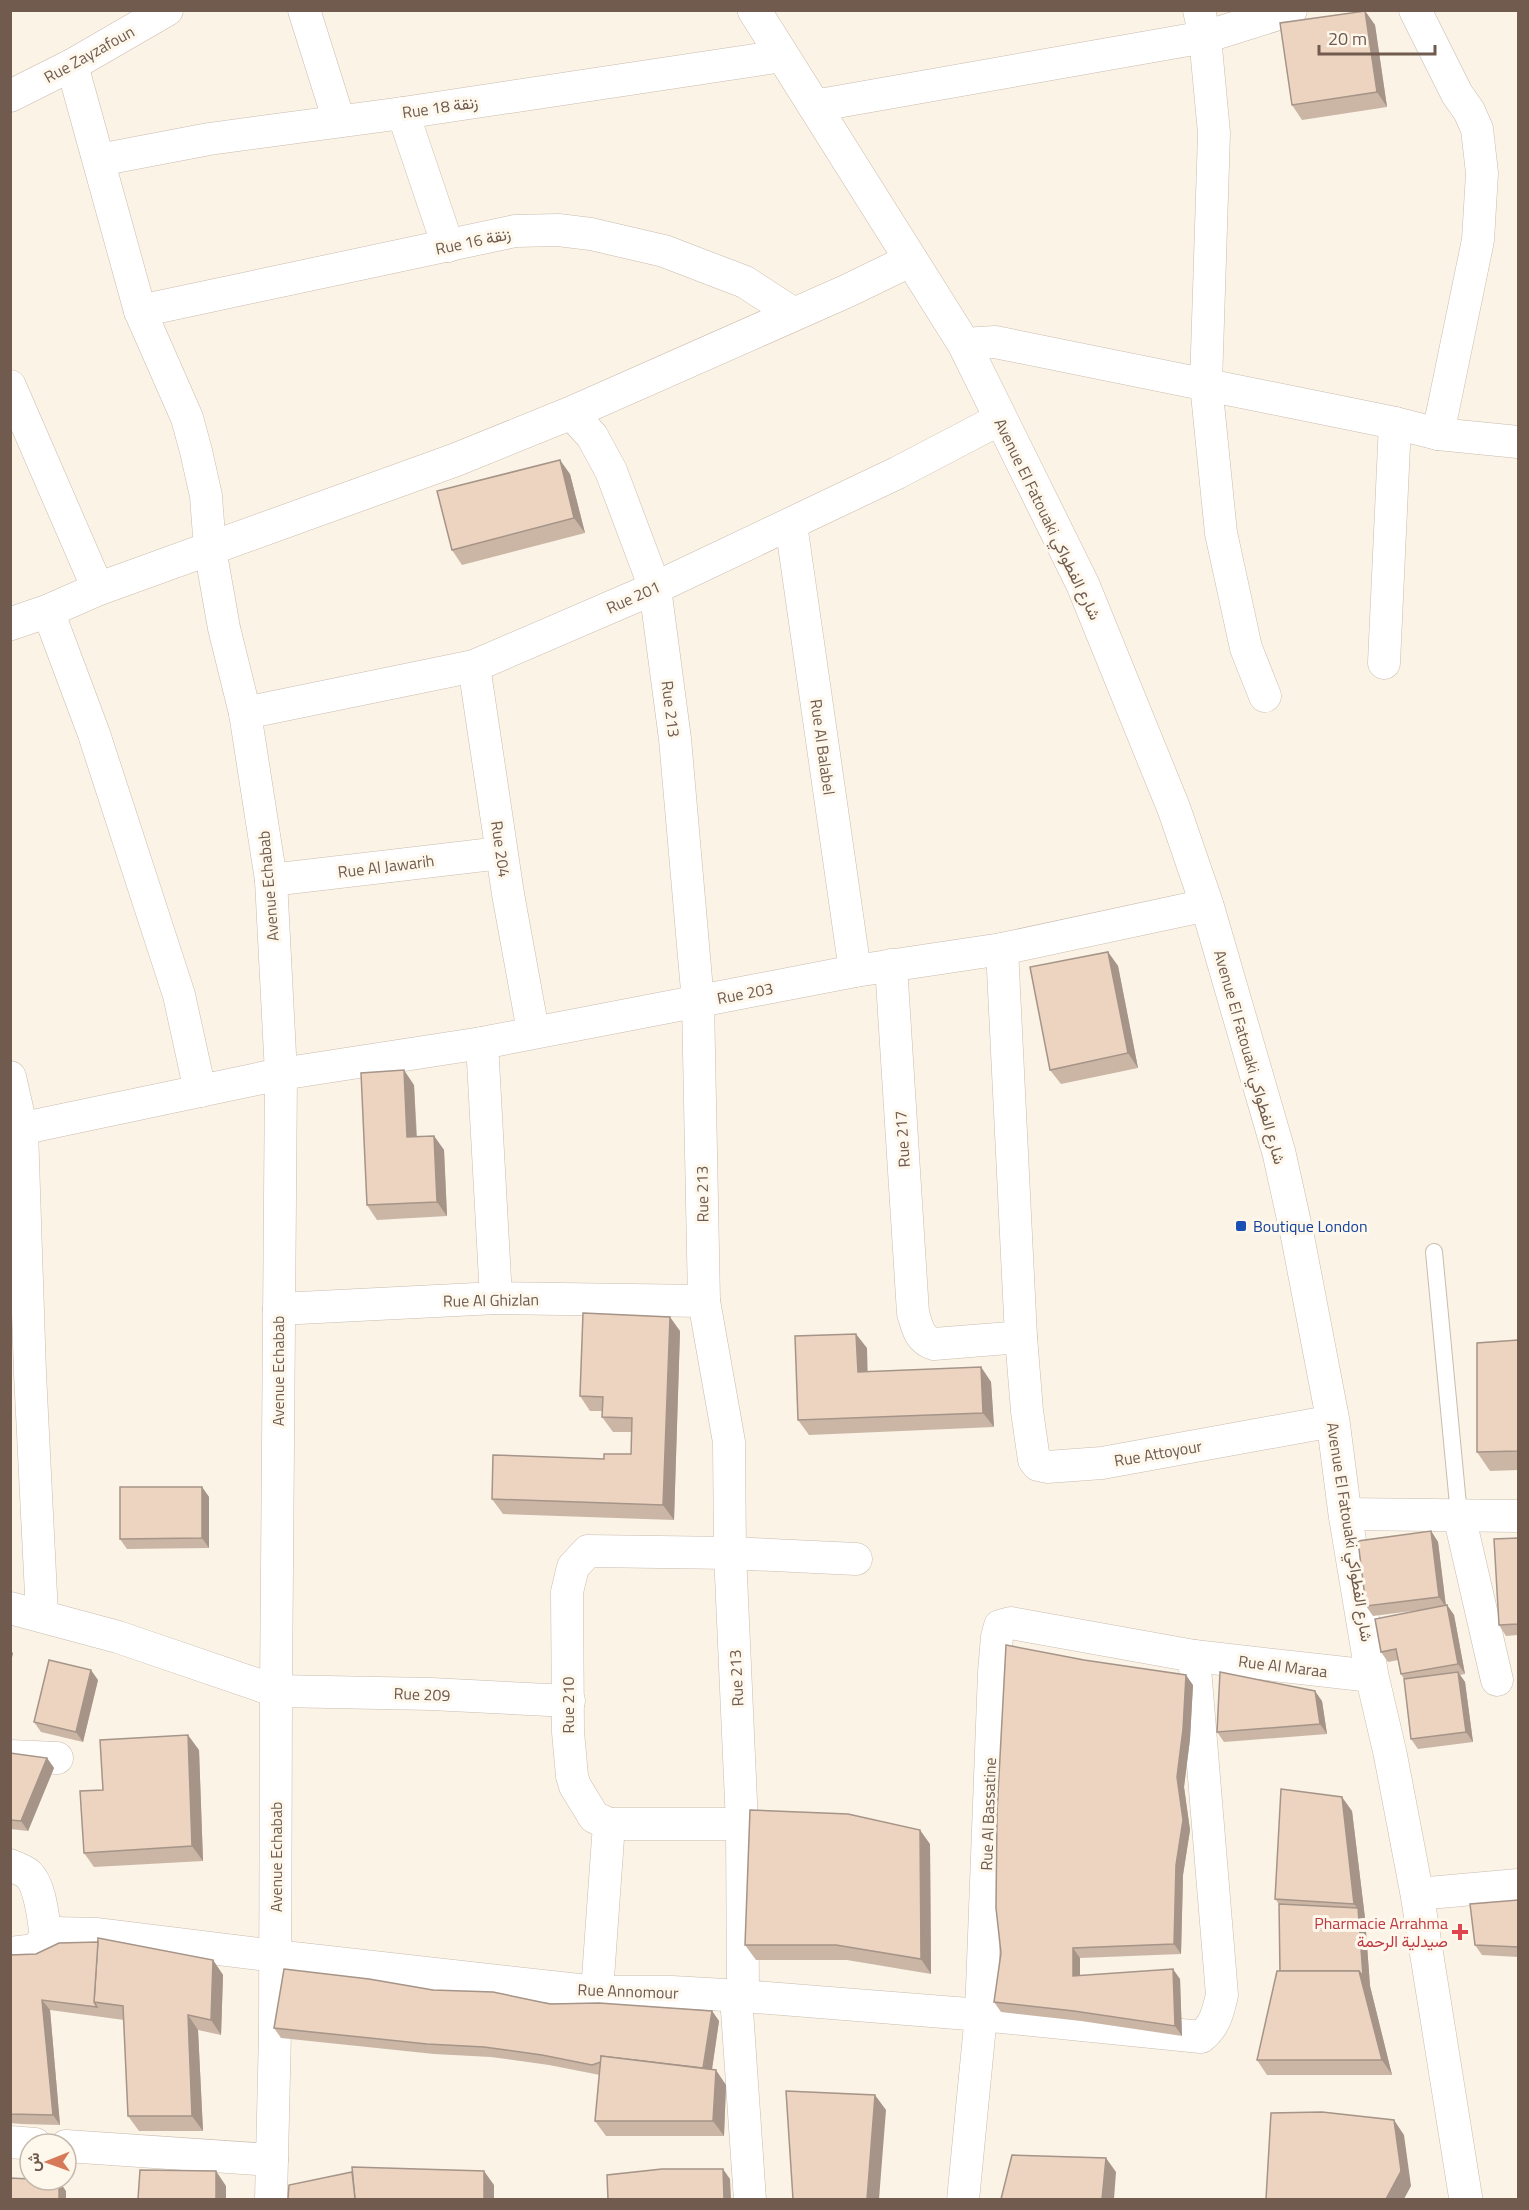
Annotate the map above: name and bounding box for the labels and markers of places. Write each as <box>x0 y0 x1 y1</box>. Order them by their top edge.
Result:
place label: Boutique London <box>1253 1214 1368 1238</box>
marker: Boutique London <box>1234 1219 1248 1233</box>
place label: Pharmacie Arrahma صيدلية الرحمة <box>1314 1911 1448 1953</box>
marker: Pharmacie Arrahma صيدلية الرحمة <box>1453 1925 1467 1939</box>

